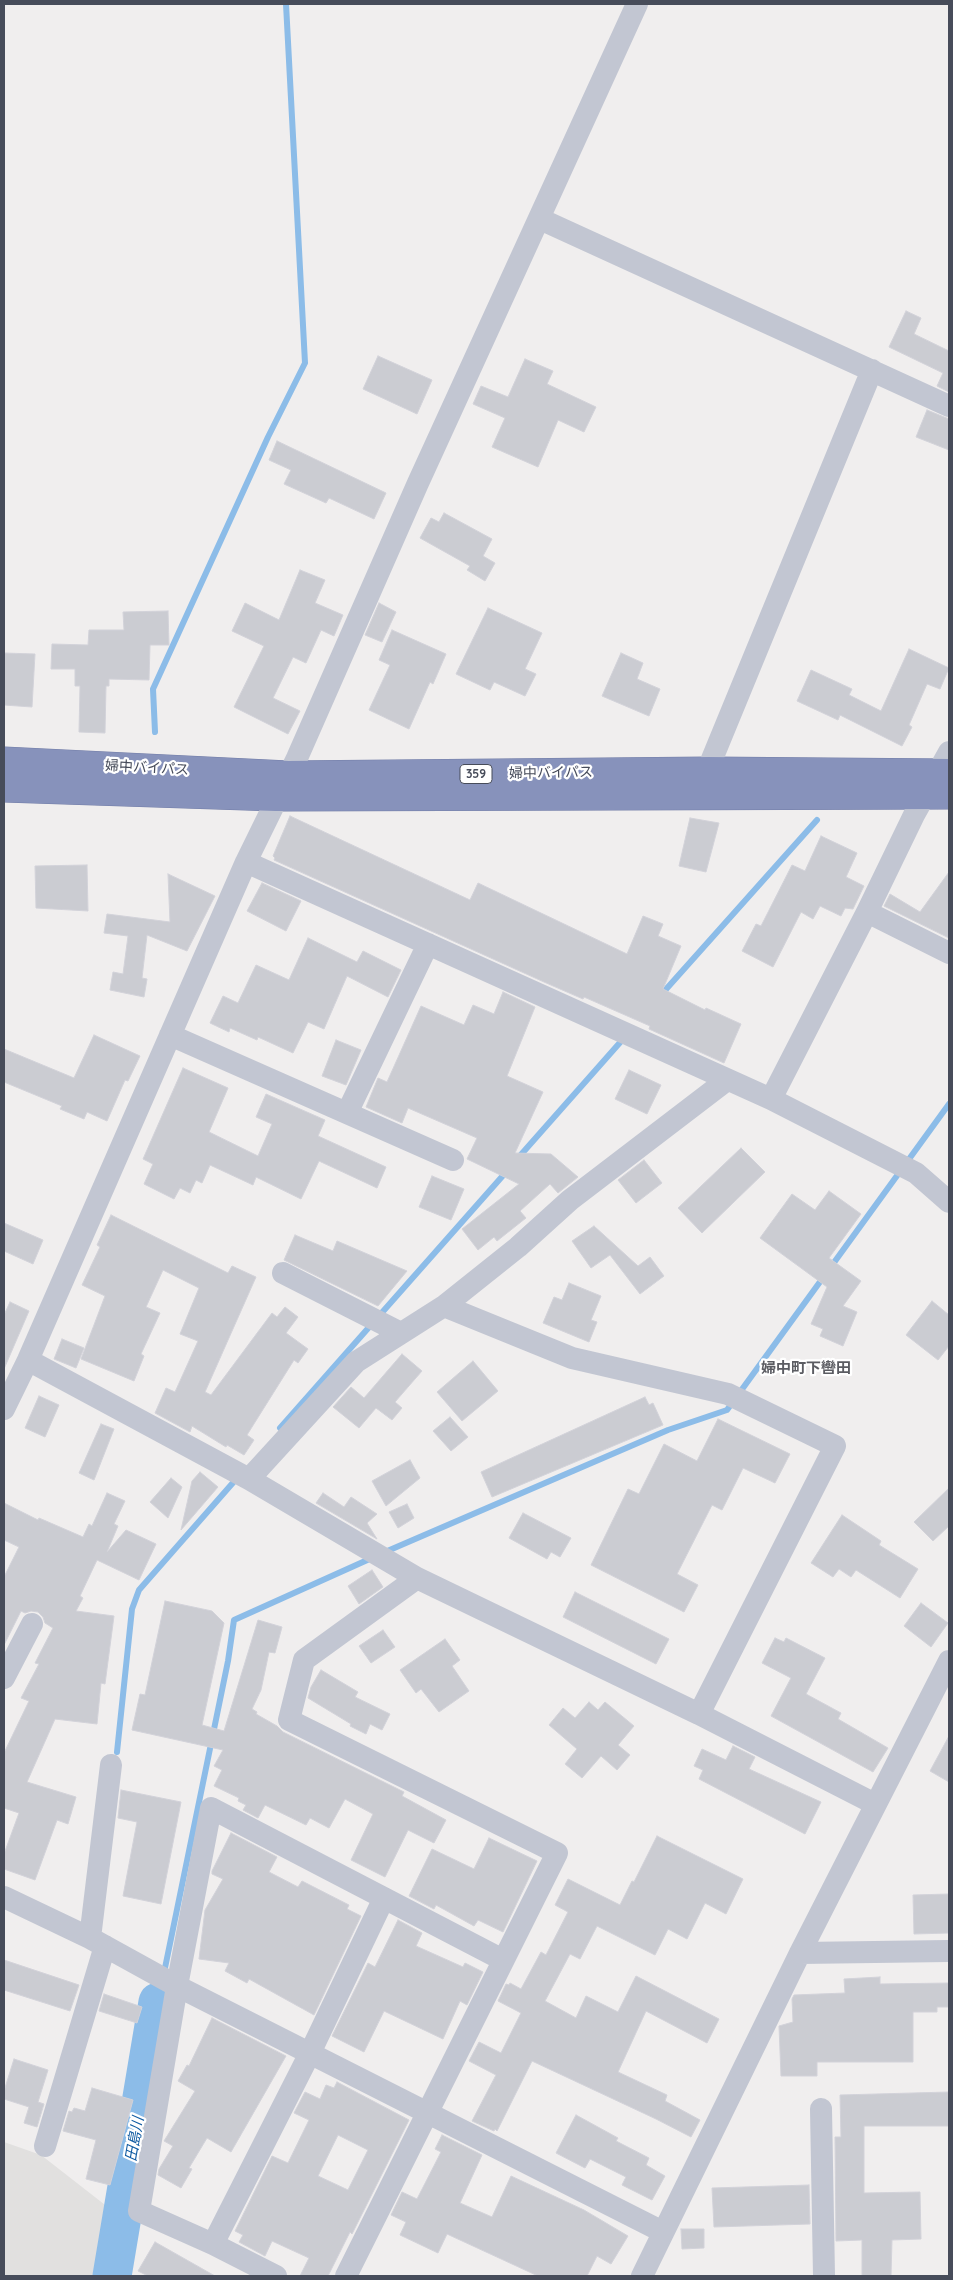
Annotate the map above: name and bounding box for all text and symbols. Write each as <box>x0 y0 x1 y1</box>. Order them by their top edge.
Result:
street label: 婦中バイパス <box>105 757 189 779</box>
road number: 359 <box>460 764 492 784</box>
street label: 婦中バイパス <box>509 764 593 782</box>
district label: 婦中町下轡田 <box>761 1359 851 1377</box>
water label: 田島川 <box>122 2115 148 2163</box>

